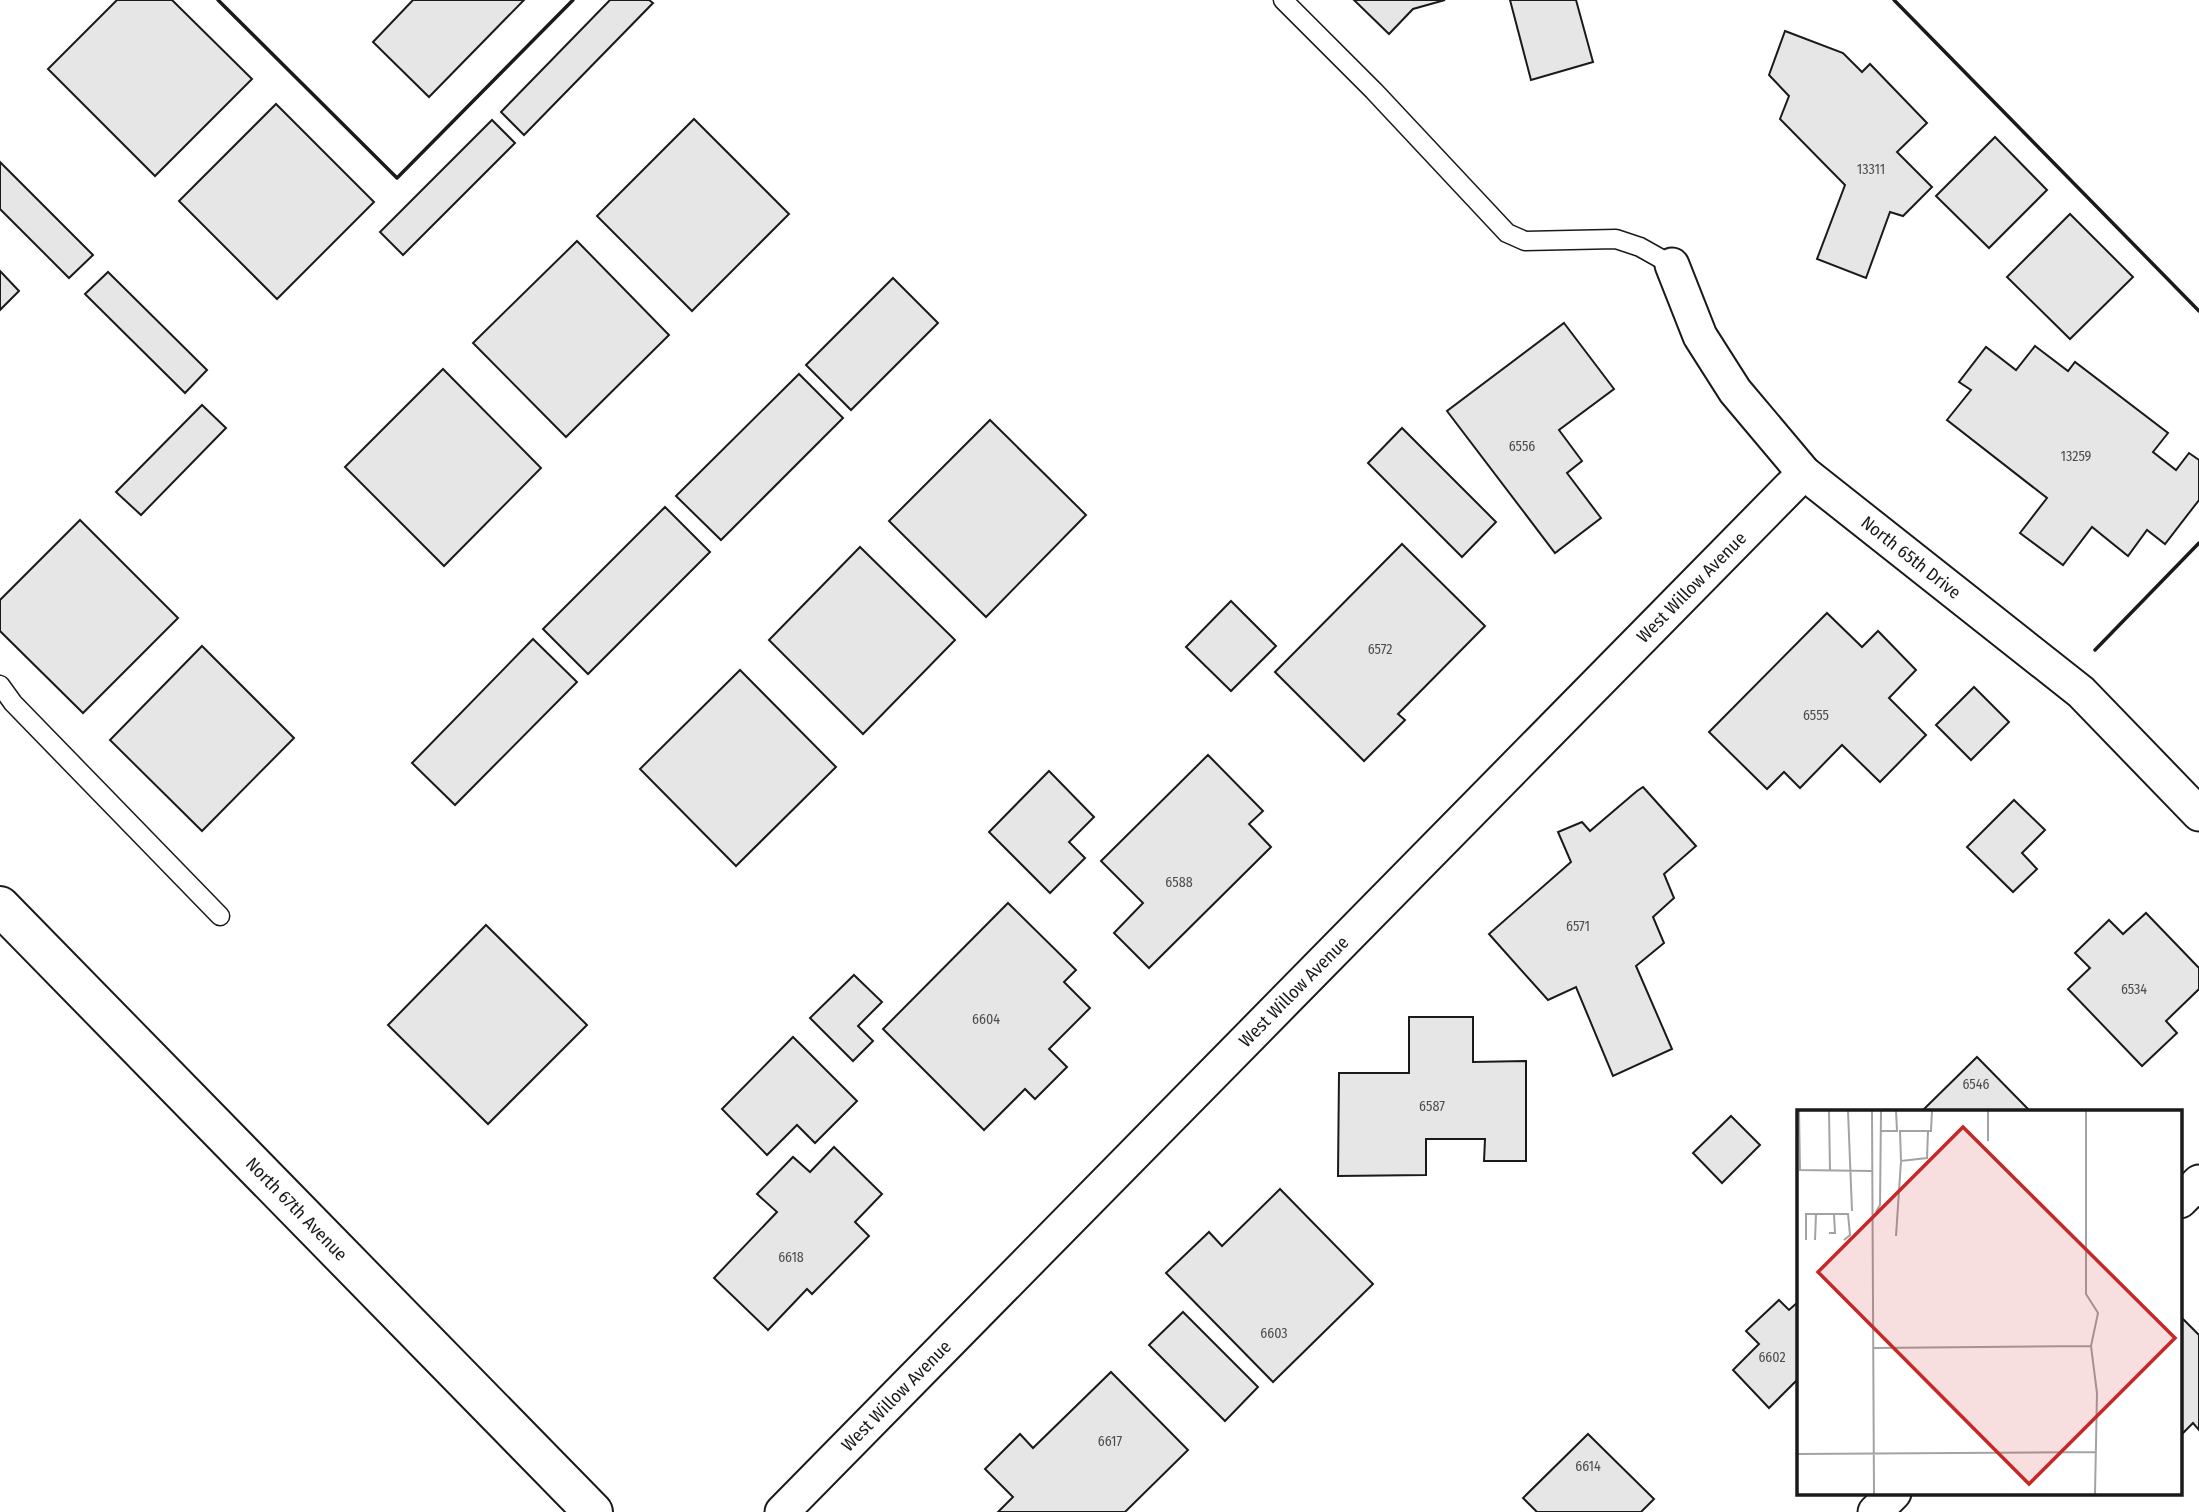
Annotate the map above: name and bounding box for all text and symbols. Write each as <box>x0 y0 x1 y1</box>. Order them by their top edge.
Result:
house number: 13311 <box>1857 161 1885 178</box>
house number: 6556 <box>1509 438 1535 455</box>
house number: 13259 <box>2061 448 2092 465</box>
street label: North 65th Drive <box>1857 511 1965 604</box>
street label: West Willow Avenue <box>1632 527 1751 648</box>
house number: 6572 <box>1368 641 1392 658</box>
house number: 6555 <box>1803 707 1829 724</box>
house number: 6588 <box>1165 874 1193 891</box>
house number: 6571 <box>1566 918 1590 935</box>
street label: West Willow Avenue <box>1234 931 1353 1052</box>
house number: 6534 <box>2121 981 2147 998</box>
house number: 6604 <box>972 1011 1000 1028</box>
house number: 6546 <box>1962 1076 1990 1093</box>
house number: 6587 <box>1419 1098 1445 1115</box>
inset map <box>1797 1110 2182 1494</box>
street label: North 67th Avenue <box>241 1153 352 1265</box>
house number: 6618 <box>778 1249 804 1266</box>
house number: 6603 <box>1260 1325 1288 1342</box>
street label: West Willow Avenue <box>837 1336 956 1456</box>
house number: 6602 <box>1758 1349 1786 1366</box>
house number: 6617 <box>1098 1433 1123 1450</box>
house number: 6614 <box>1575 1458 1601 1475</box>

